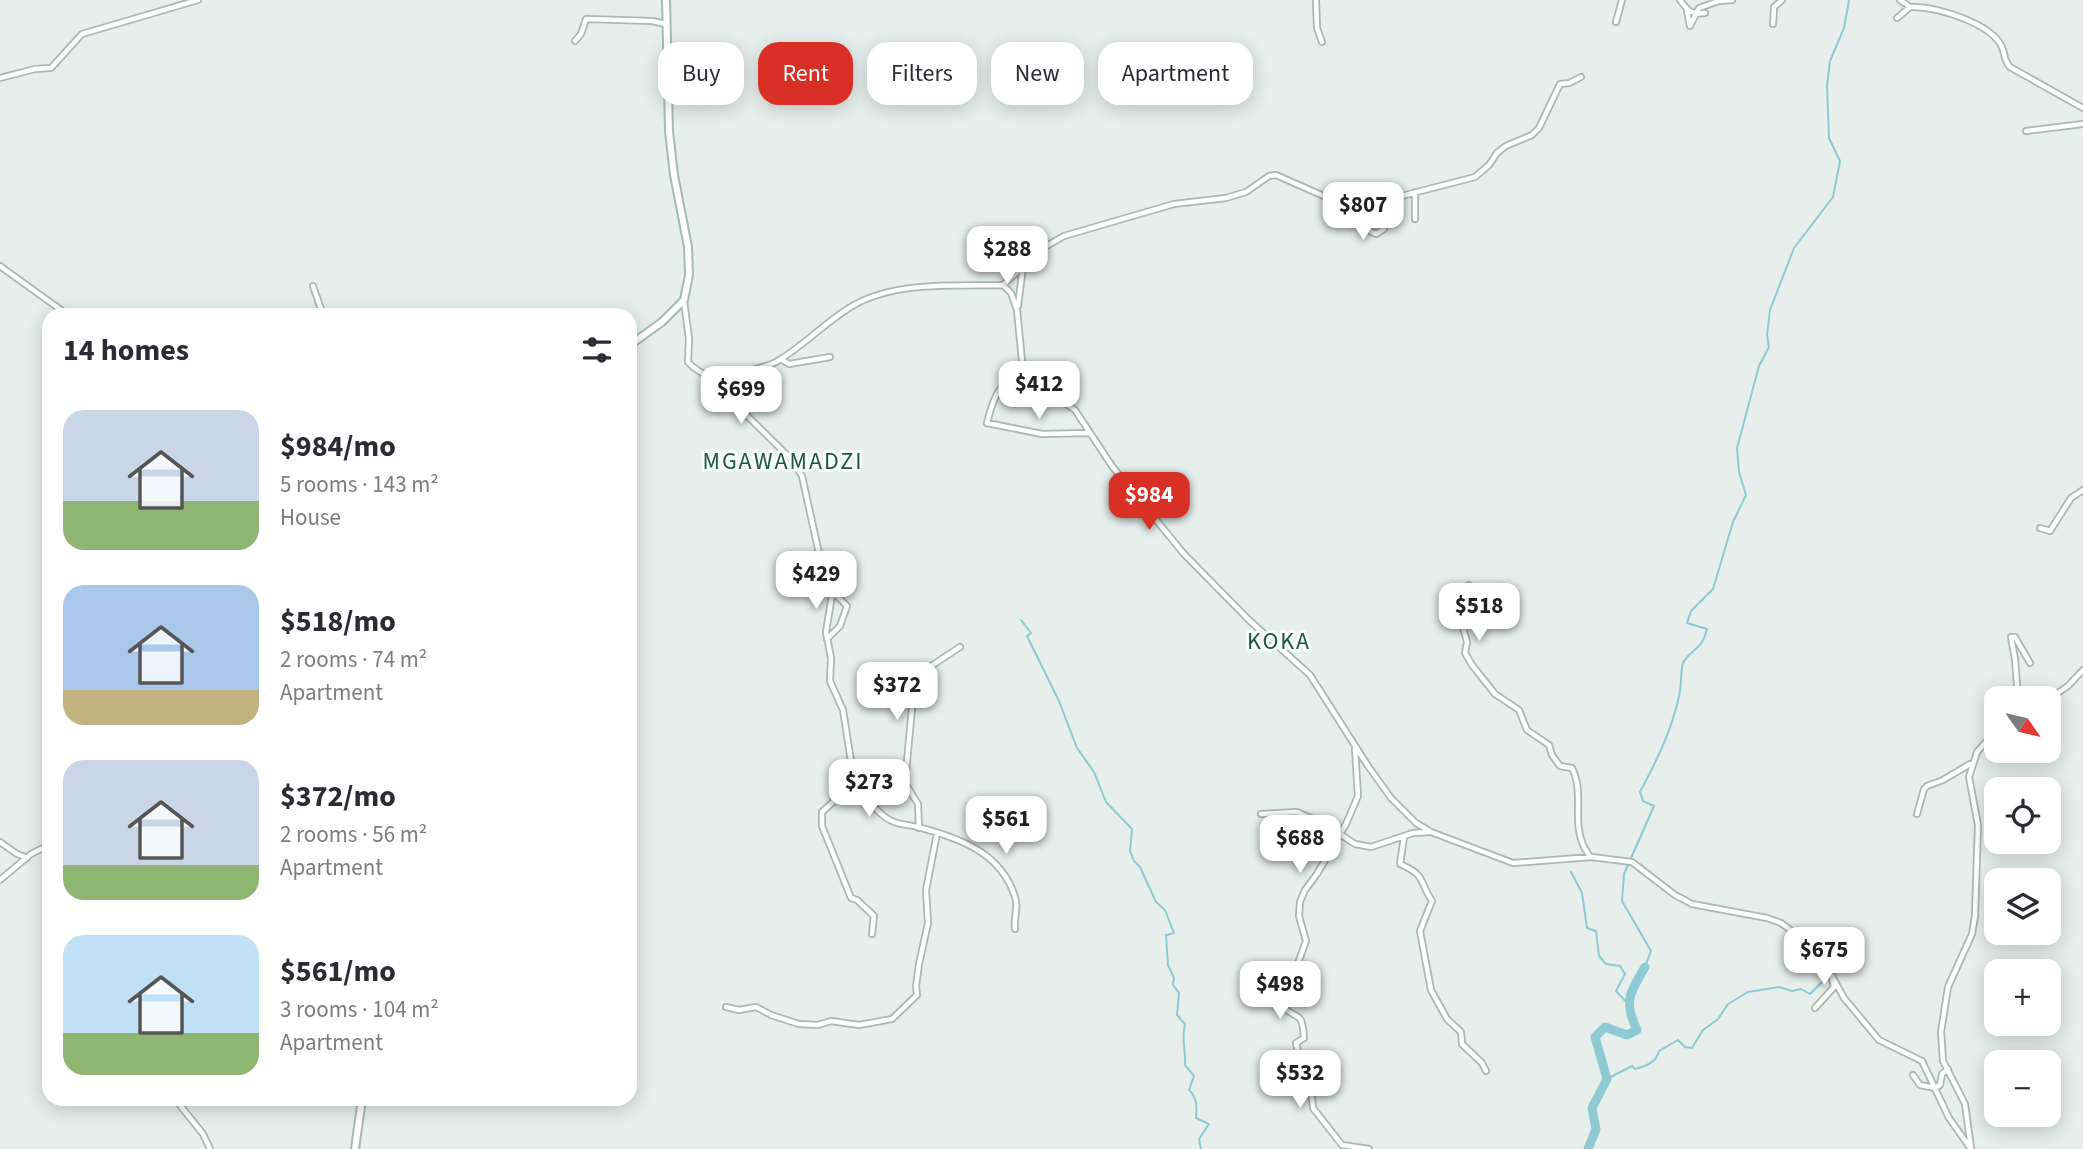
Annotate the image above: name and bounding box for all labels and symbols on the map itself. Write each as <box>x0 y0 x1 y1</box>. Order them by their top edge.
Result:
pin: $807 <box>1322 182 1404 242</box>
pin: $288 <box>966 226 1048 286</box>
pin: $412 <box>998 362 1080 421</box>
pin: $699 <box>700 366 782 426</box>
district label: MGAWAMADZI <box>702 444 864 479</box>
pin: $984 <box>1108 472 1190 532</box>
pin: $429 <box>775 552 857 611</box>
pin: $518 <box>1438 584 1520 643</box>
district label: KOKA <box>1247 624 1311 659</box>
pin: $372 <box>856 662 938 722</box>
north arrow <box>1984 686 2062 763</box>
pin: $273 <box>828 760 910 819</box>
pin: $561 <box>965 796 1047 856</box>
pin: $688 <box>1259 816 1341 875</box>
pin: $675 <box>1783 928 1865 987</box>
pin: $498 <box>1239 962 1321 1021</box>
pin: $532 <box>1259 1050 1341 1110</box>

